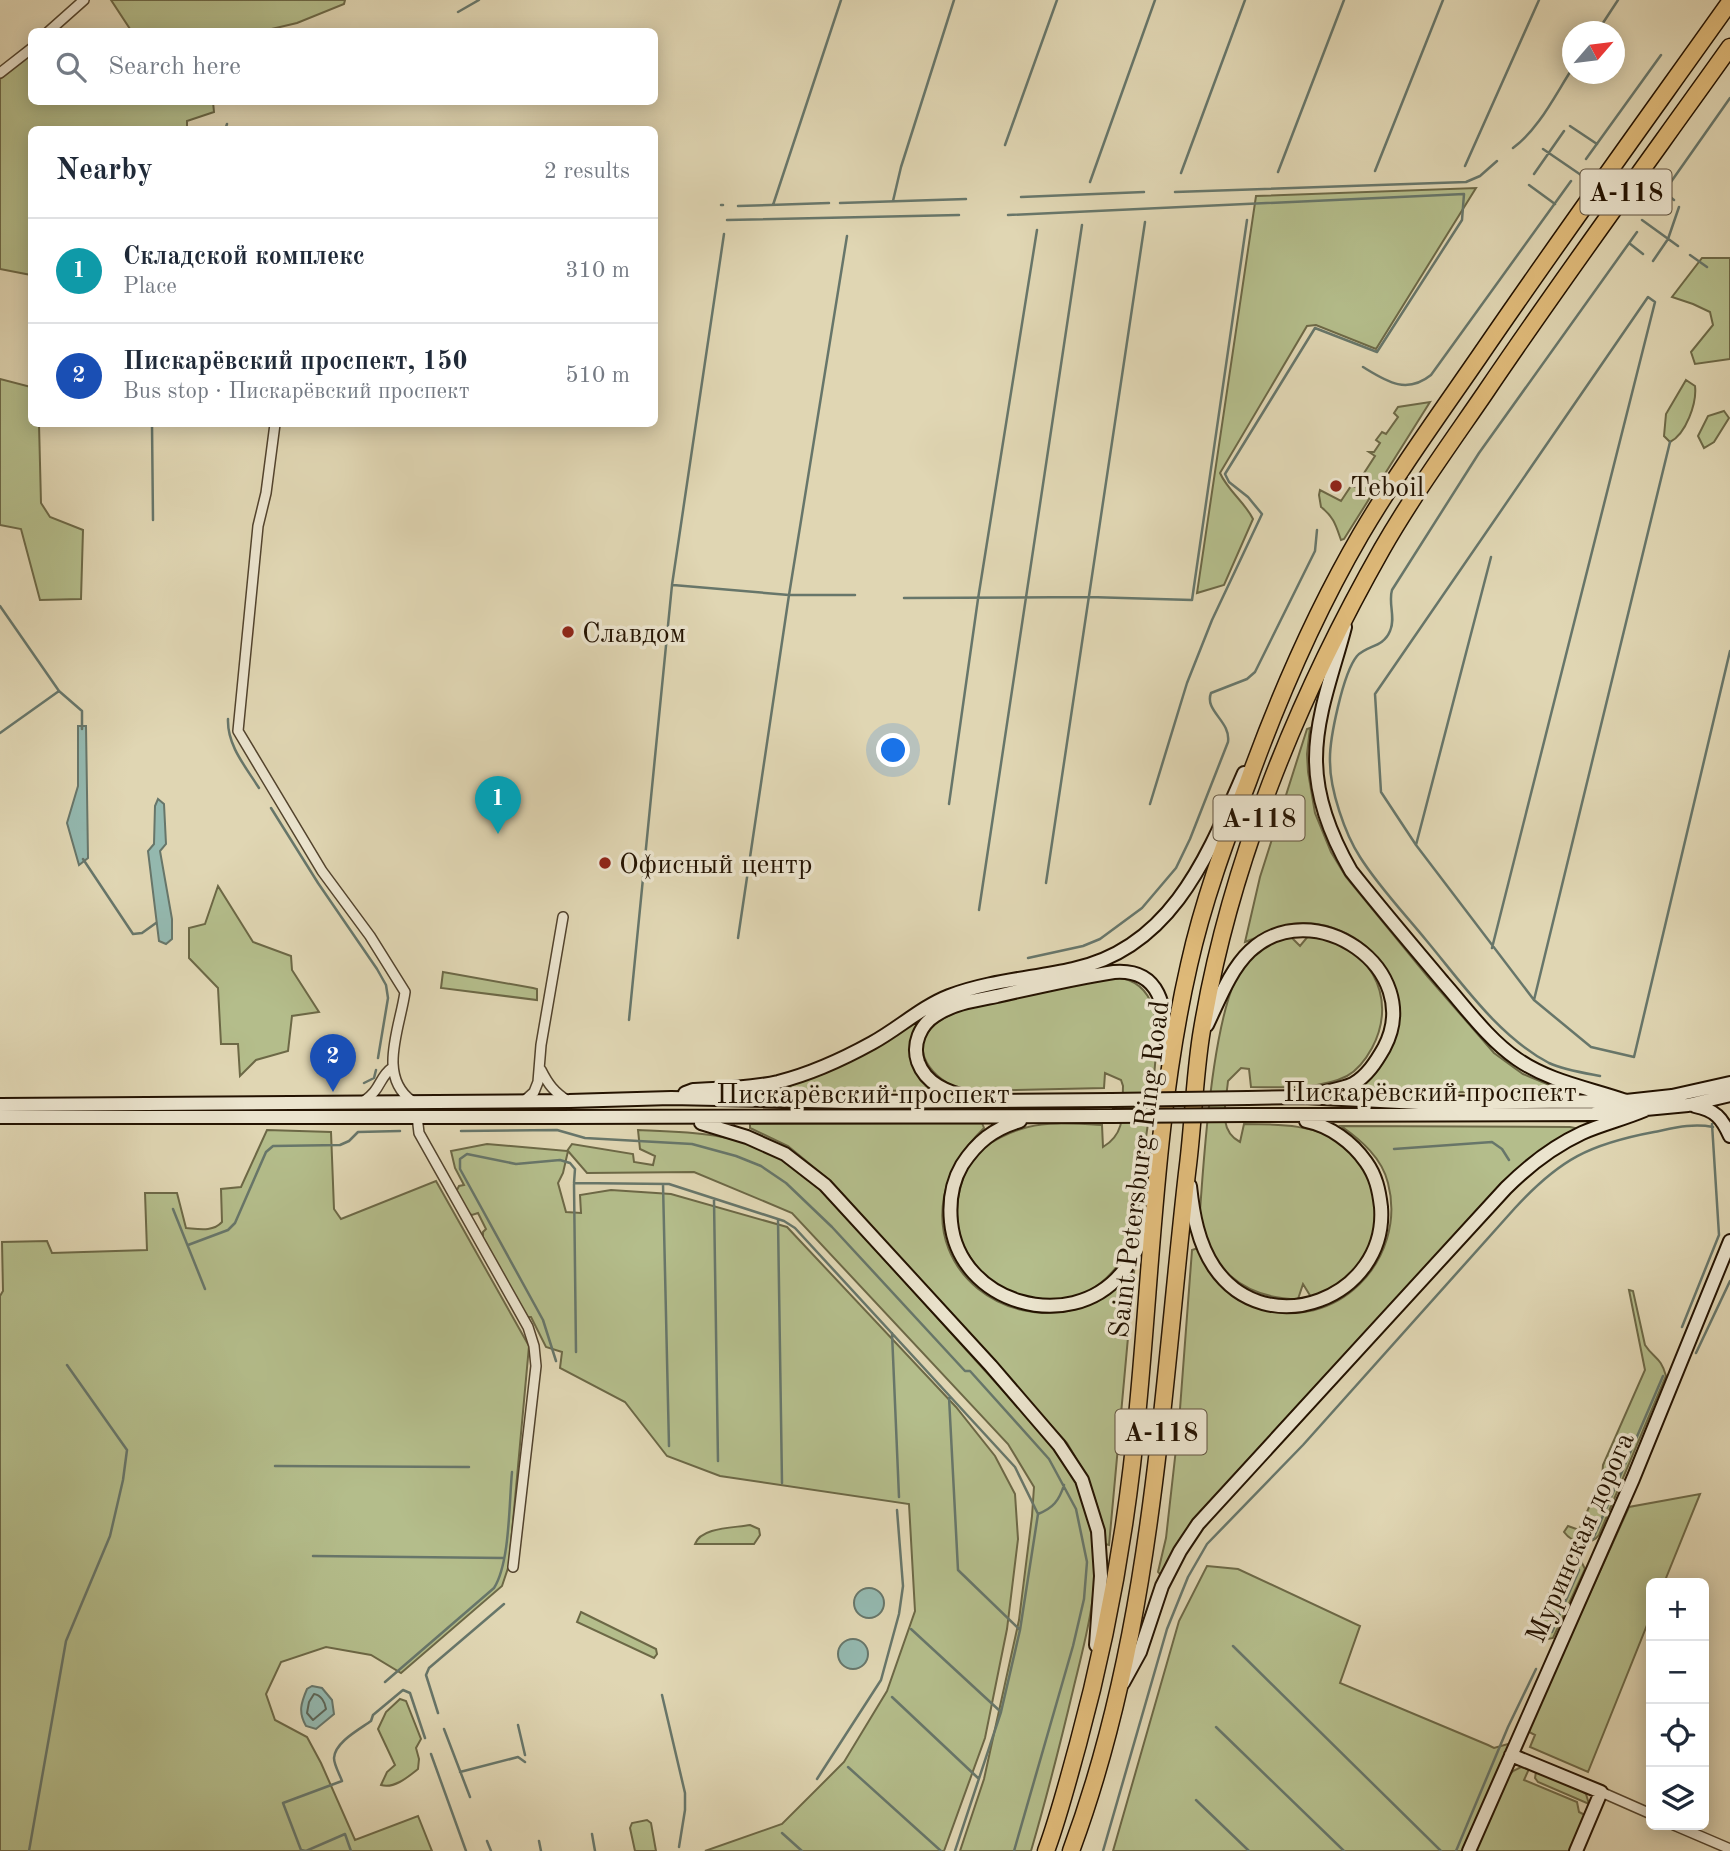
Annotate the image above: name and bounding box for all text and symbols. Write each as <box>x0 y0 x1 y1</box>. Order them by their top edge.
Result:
north arrow <box>1562 21 1625 84</box>
search box <box>28 28 658 105</box>
icon: search <box>52 48 90 86</box>
text: Search here <box>108 54 241 80</box>
text: Nearby <box>56 156 153 186</box>
text: 2 results <box>544 160 630 183</box>
road number: А-118 <box>1580 169 1672 214</box>
text: Складской комплекс <box>123 244 365 270</box>
text: 1 <box>72 259 86 282</box>
text: 310 m <box>565 259 630 282</box>
text: Place <box>123 275 177 298</box>
text: Пискарёвский проспект, 150 <box>123 349 468 375</box>
text: 2 <box>72 364 86 387</box>
text: 510 m <box>565 364 630 387</box>
text: Bus stop · Пискарёвский проспект <box>123 380 470 403</box>
place label: Teboil <box>1350 475 1424 503</box>
marker: Teboil <box>1328 478 1344 494</box>
place label: Славдом <box>582 621 686 649</box>
marker: Славдом <box>560 624 576 640</box>
your location <box>876 733 910 767</box>
pin: 1 <box>475 776 521 834</box>
road number: А-118 <box>1214 796 1304 840</box>
place label: Офисный центр <box>619 852 812 880</box>
marker: Офисный центр <box>597 855 613 871</box>
street label: Saint Petersburg Ring Road <box>1106 999 1176 1340</box>
pin: 2 <box>310 1034 356 1092</box>
street label: Пискарёвский проспект <box>1283 1080 1577 1108</box>
street label: Пискарёвский проспект <box>716 1082 1010 1110</box>
road number: А-118 <box>1116 1410 1206 1455</box>
street label: Муринская дорога <box>1523 1429 1641 1648</box>
map controls <box>1646 1578 1709 1830</box>
button: + <box>1646 1578 1709 1641</box>
button: − <box>1646 1641 1709 1704</box>
button: locate <box>1646 1704 1709 1767</box>
button: layers <box>1646 1767 1709 1830</box>

